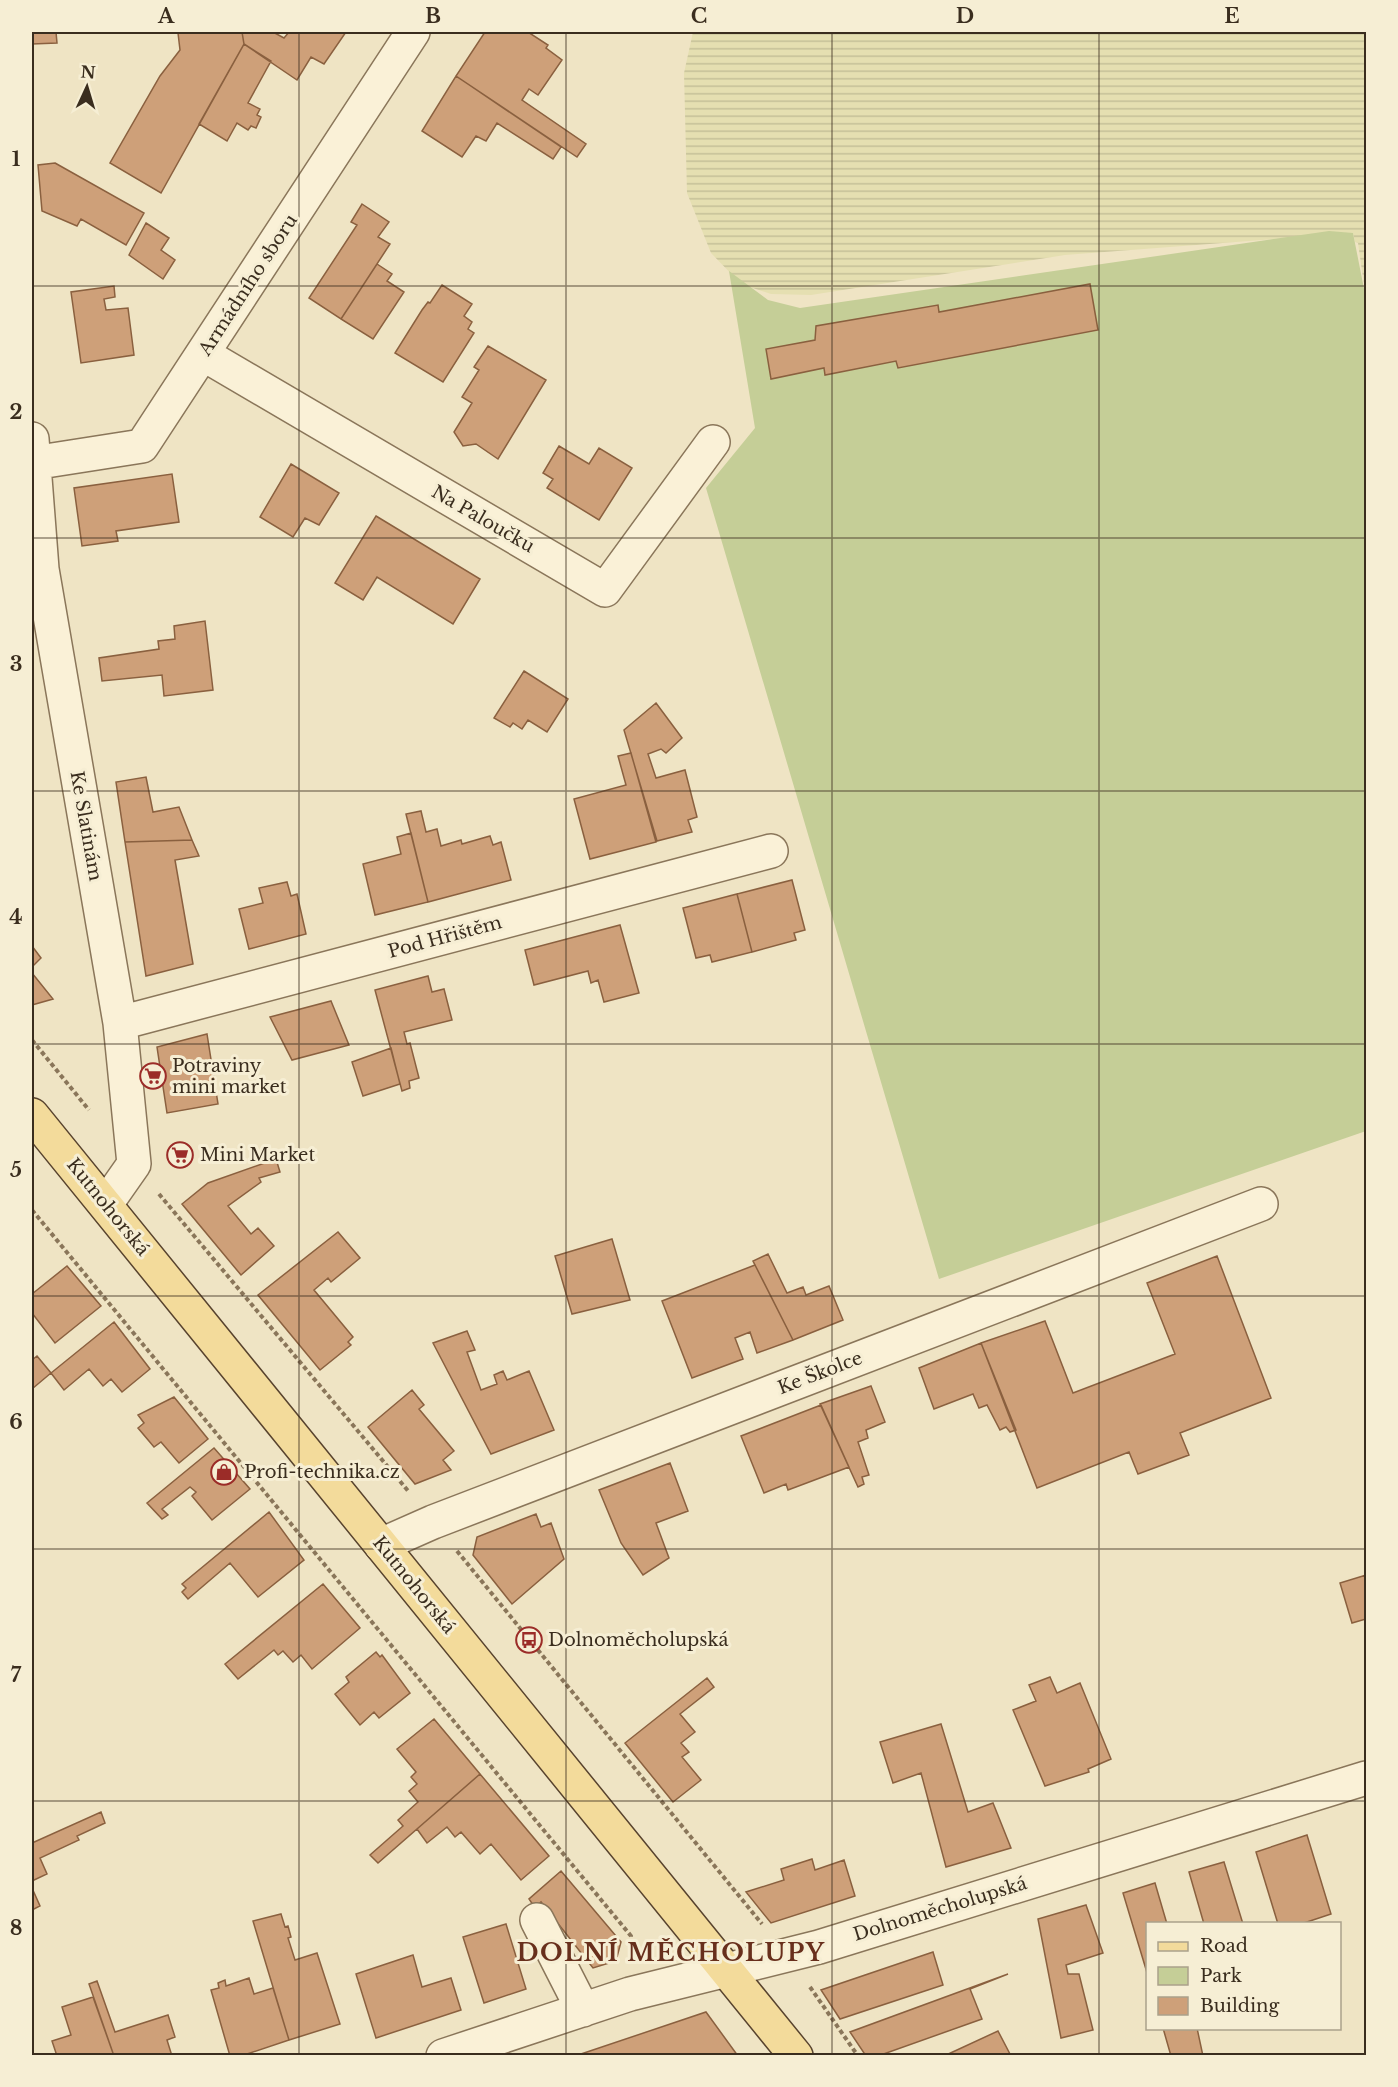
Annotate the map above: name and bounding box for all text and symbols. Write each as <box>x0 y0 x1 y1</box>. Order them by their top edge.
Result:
text: A <box>157 4 175 28</box>
text: B <box>425 4 441 28</box>
text: C <box>691 4 707 28</box>
text: D <box>956 4 974 28</box>
text: E <box>1224 4 1240 28</box>
north arrow <box>57 57 117 117</box>
text: N <box>80 62 96 83</box>
text: 1 <box>12 147 21 171</box>
street label: Armádního sboru <box>194 210 302 361</box>
text: 2 <box>9 400 23 424</box>
street label: Na Paloučku <box>428 481 538 557</box>
text: 3 <box>10 652 22 676</box>
street label: Ke Slatinám <box>66 769 106 883</box>
text: 4 <box>9 905 23 929</box>
street label: Pod Hřištěm <box>386 911 504 963</box>
place label: Potraviny mini market <box>172 1055 287 1098</box>
supermarket icon: Potraviny mini market <box>138 1061 168 1091</box>
supermarket icon: Mini Market <box>165 1140 195 1170</box>
place label: Mini Market <box>200 1144 315 1166</box>
street label: Kutnohorská <box>62 1154 154 1260</box>
text: 5 <box>10 1158 22 1182</box>
street label: Ke Školce <box>774 1346 865 1399</box>
text: 6 <box>9 1410 23 1434</box>
shop icon: Profi-technika.cz <box>209 1457 239 1487</box>
place label: Profi-technika.cz <box>244 1461 400 1483</box>
street label: Kutnohorská <box>368 1532 460 1638</box>
bus stop icon: Dolnoměcholupská <box>514 1625 544 1655</box>
place label: Dolnoměcholupská <box>548 1629 729 1651</box>
text: 7 <box>11 1663 22 1687</box>
street label: Dolnoměcholupská <box>850 1872 1030 1946</box>
text: 8 <box>10 1916 22 1940</box>
legend <box>1146 1922 1341 2030</box>
text: Road <box>1200 1935 1248 1957</box>
district label: DOLNÍ MĚCHOLUPY <box>517 1938 825 1967</box>
text: Park <box>1200 1965 1242 1987</box>
text: Building <box>1200 1995 1279 2017</box>

